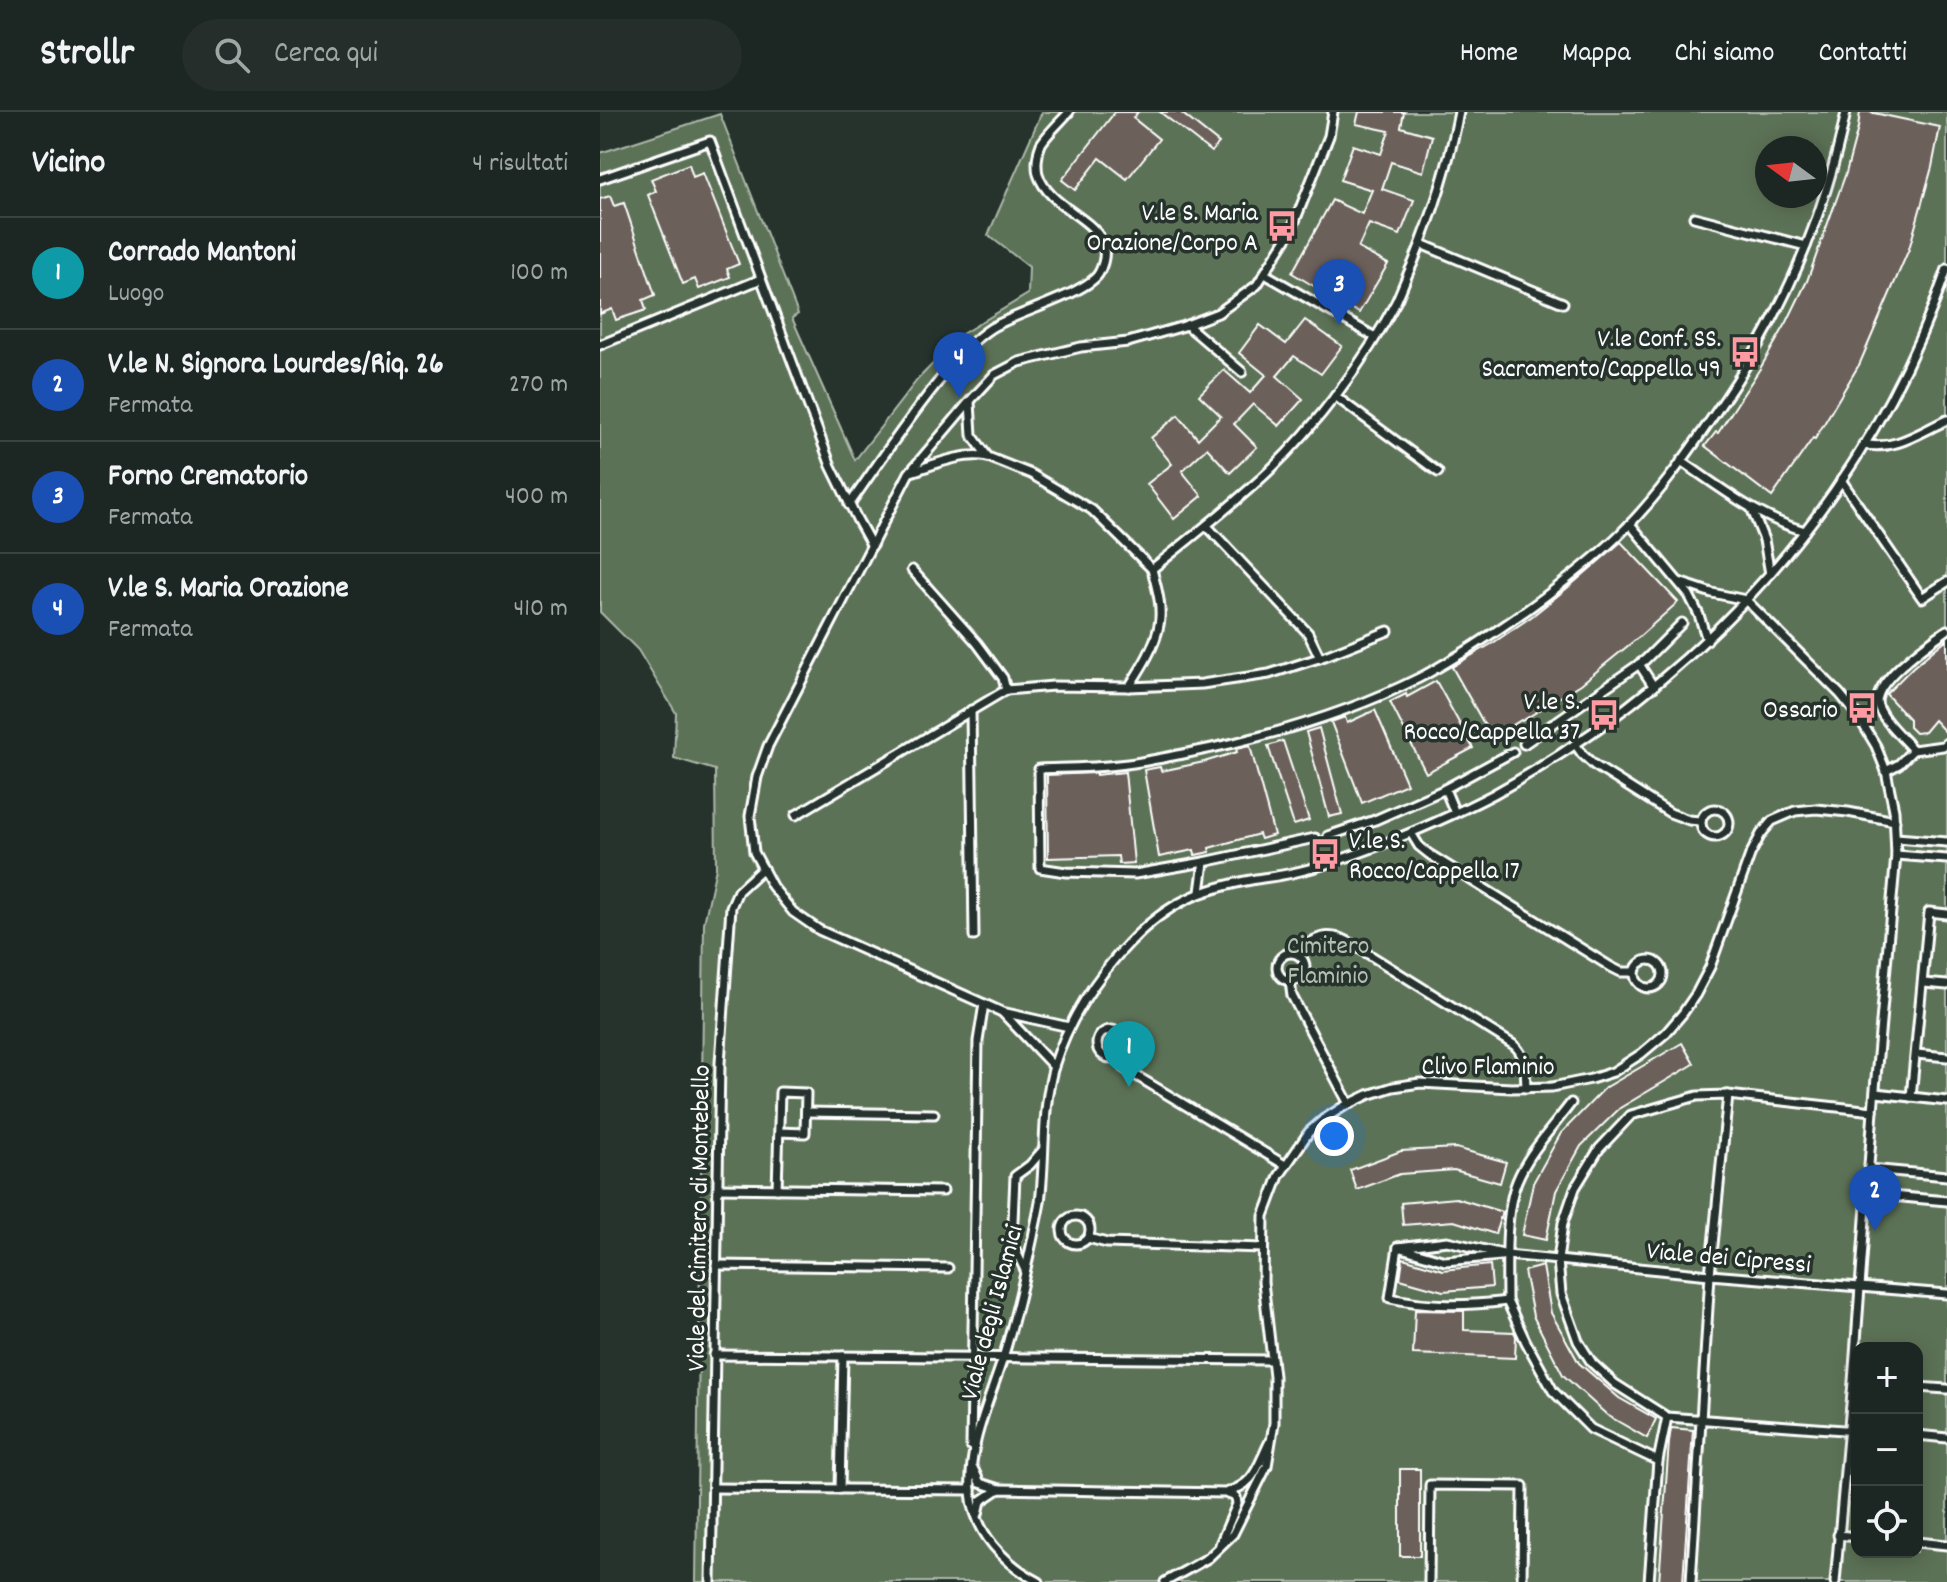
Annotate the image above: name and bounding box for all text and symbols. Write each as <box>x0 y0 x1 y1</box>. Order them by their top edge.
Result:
search box <box>182 19 742 91</box>
text: Strollr <box>40 28 134 83</box>
icon: search <box>210 33 254 77</box>
text: Cerca qui <box>274 34 378 77</box>
text: Home <box>1460 35 1518 75</box>
text: Mappa <box>1562 35 1631 75</box>
text: Chi siamo <box>1675 35 1775 75</box>
text: Contatti <box>1819 35 1907 75</box>
north arrow <box>1755 136 1827 208</box>
text: Vicino <box>32 140 105 189</box>
text: 4 risultati <box>472 146 568 183</box>
place label: V.le S. Maria Orazione/Corpo A <box>1086 196 1259 263</box>
bus stop icon: V.le S. Maria Orazione/Corpo A <box>1265 209 1299 243</box>
text: Corrado Mantoni <box>108 233 296 276</box>
text: 1 <box>55 255 61 292</box>
text: 100 m <box>510 255 568 292</box>
pin: 3 <box>1313 259 1365 325</box>
text: Luogo <box>108 276 164 313</box>
place label: V.le Conf. SS. Sacramento/Cappella 49 <box>1481 322 1721 389</box>
pin: 4 <box>933 332 985 398</box>
bus stop icon: V.le Conf. SS. Sacramento/Cappella 49 <box>1728 335 1762 369</box>
text: V.le N. Signora Lourdes/Riq. 26 <box>108 345 444 388</box>
text: 2 <box>52 367 64 404</box>
text: 270 m <box>509 367 568 404</box>
text: Fermata <box>108 388 193 425</box>
text: Forno Crematorio <box>108 457 308 500</box>
text: 3 <box>52 479 64 516</box>
text: 400 m <box>505 479 568 516</box>
text: Fermata <box>108 500 193 537</box>
text: V.le S. Maria Orazione <box>108 569 349 612</box>
text: 4 <box>53 591 63 628</box>
text: 410 m <box>514 591 568 628</box>
text: Fermata <box>108 612 193 649</box>
place label: V.le S. Rocco/Cappella 37 <box>1403 685 1580 752</box>
bus stop icon: Ossario <box>1845 691 1879 725</box>
place label: Ossario <box>1763 693 1838 730</box>
bus stop icon: V.le S. Rocco/Cappella 37 <box>1587 698 1621 732</box>
place label: V.le S. Rocco/Cappella 17 <box>1349 824 1520 891</box>
bus stop icon: V.le S. Rocco/Cappella 17 <box>1308 837 1342 871</box>
park label: Cimitero Flaminio <box>1287 929 1369 996</box>
pin: 1 <box>1103 1021 1155 1087</box>
street label: Clivo Flaminio <box>1421 1050 1555 1087</box>
street label: Viale del Cimitero di Montebello <box>679 1064 722 1372</box>
your location <box>1314 1116 1354 1156</box>
pin: 2 <box>1849 1165 1901 1231</box>
street label: Viale degli Islamici <box>952 1221 1035 1405</box>
street label: Viale dei Cipressi <box>1645 1234 1813 1285</box>
map controls <box>1851 1342 1923 1558</box>
button: + <box>1851 1342 1923 1414</box>
button: − <box>1851 1414 1923 1486</box>
button: locate <box>1851 1486 1923 1558</box>

